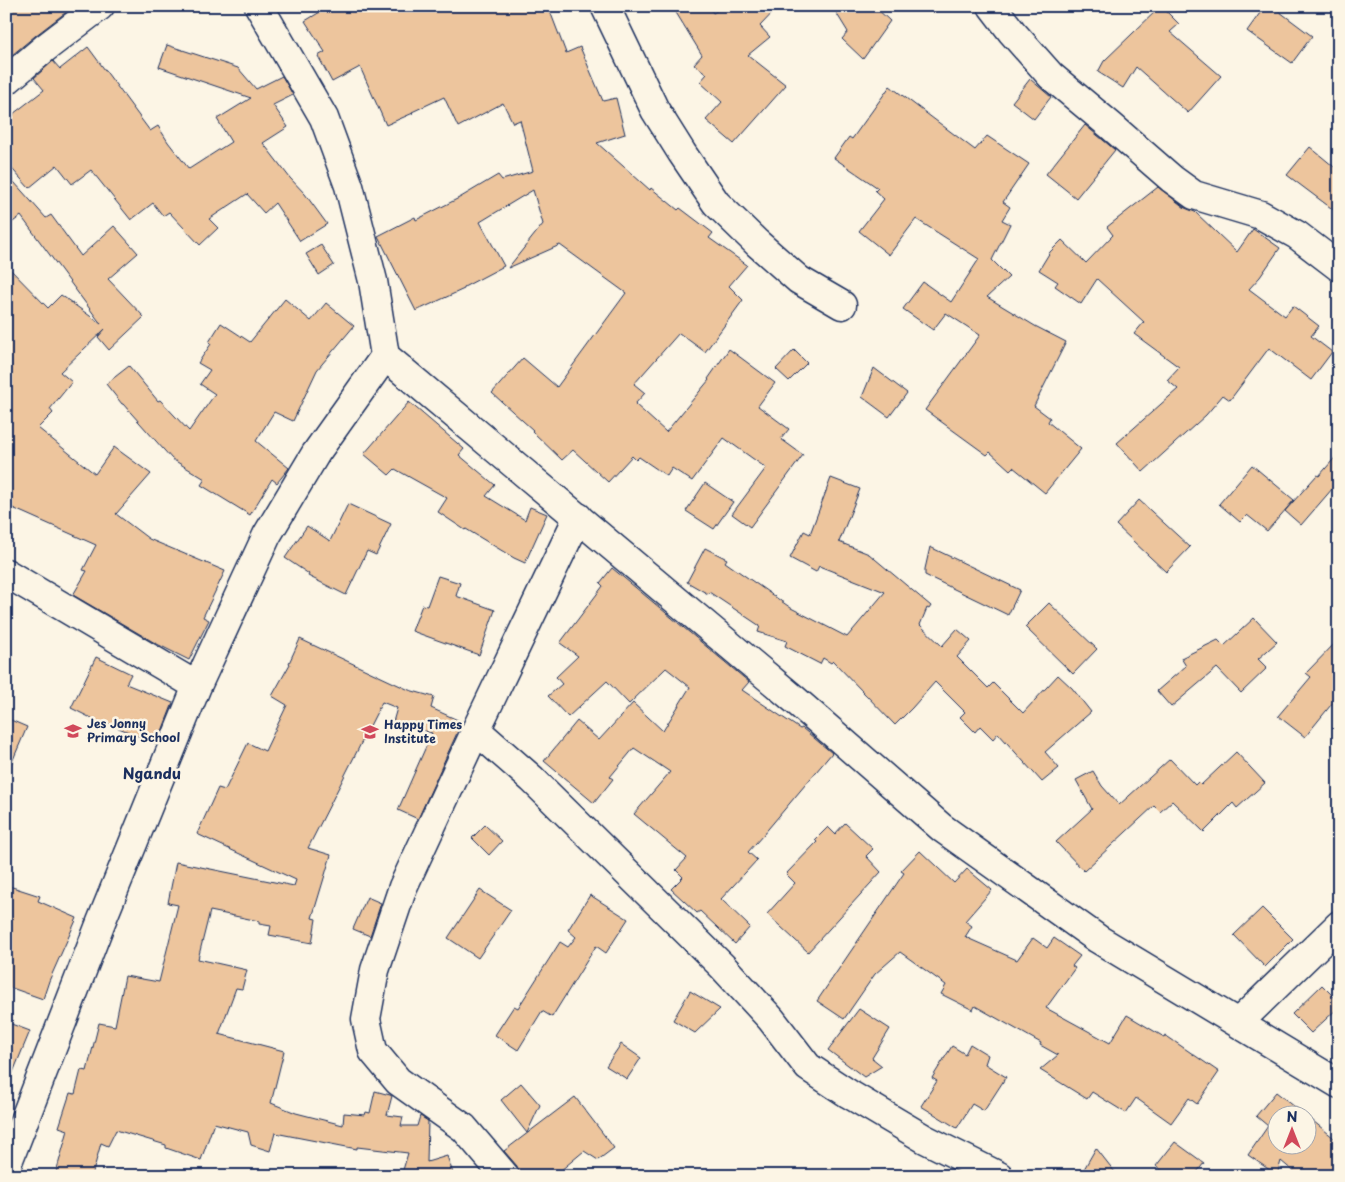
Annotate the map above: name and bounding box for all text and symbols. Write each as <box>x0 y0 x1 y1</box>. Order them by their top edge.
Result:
place label: Jes Jonny Primary School <box>87 714 180 746</box>
place label: Happy Times Institute <box>384 715 462 747</box>
school or university icon: Jes Jonny Primary School <box>63 721 83 741</box>
school or university icon: Happy Times Institute <box>360 722 380 742</box>
district label: Ngandu <box>123 761 181 784</box>
north arrow <box>1268 1104 1318 1154</box>
text: N <box>1286 1106 1298 1127</box>

